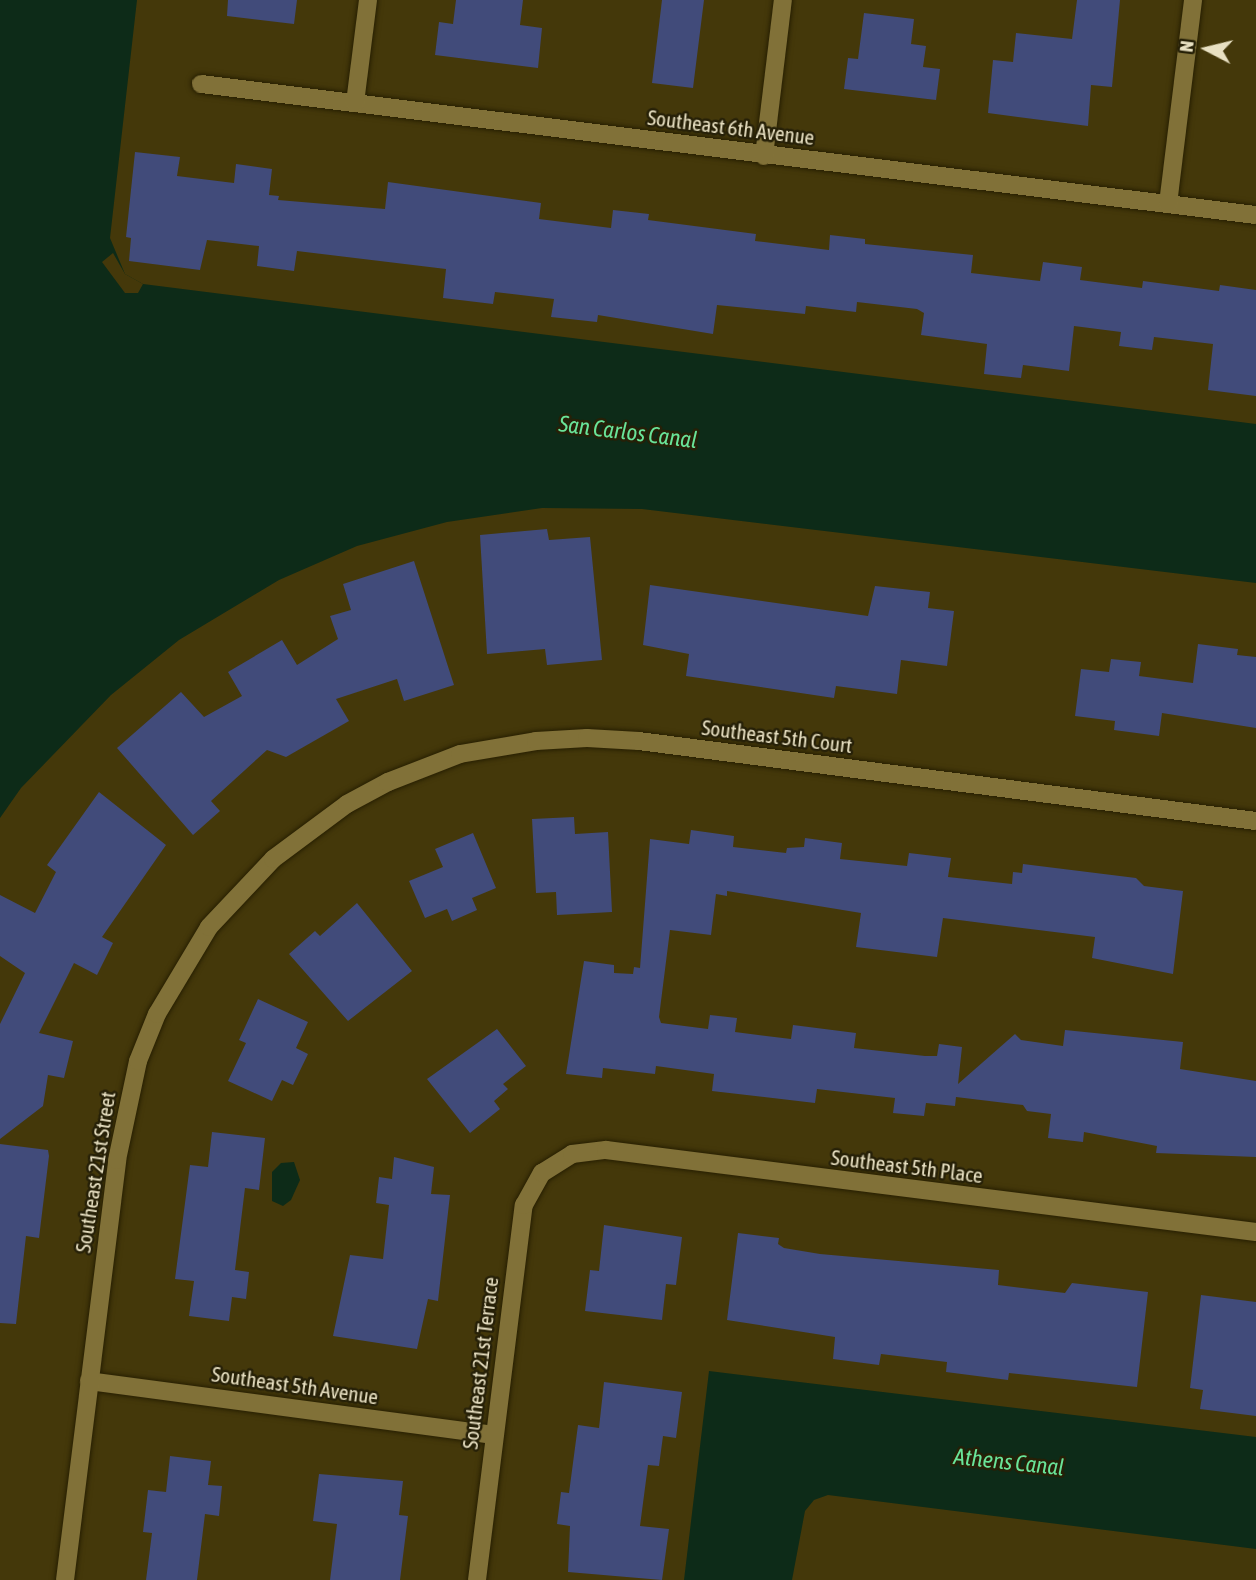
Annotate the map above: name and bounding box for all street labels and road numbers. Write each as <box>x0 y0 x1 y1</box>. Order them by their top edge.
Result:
street label: Southeast 6th Avenue <box>646 104 816 150</box>
street label: Southeast 5th Court <box>700 714 854 758</box>
street label: Southeast 21st Street <box>70 1090 120 1254</box>
street label: Southeast 5th Place <box>830 1144 984 1188</box>
street label: Southeast 21st Terrace <box>457 1275 503 1451</box>
street label: Southeast 5th Avenue <box>210 1361 380 1409</box>

